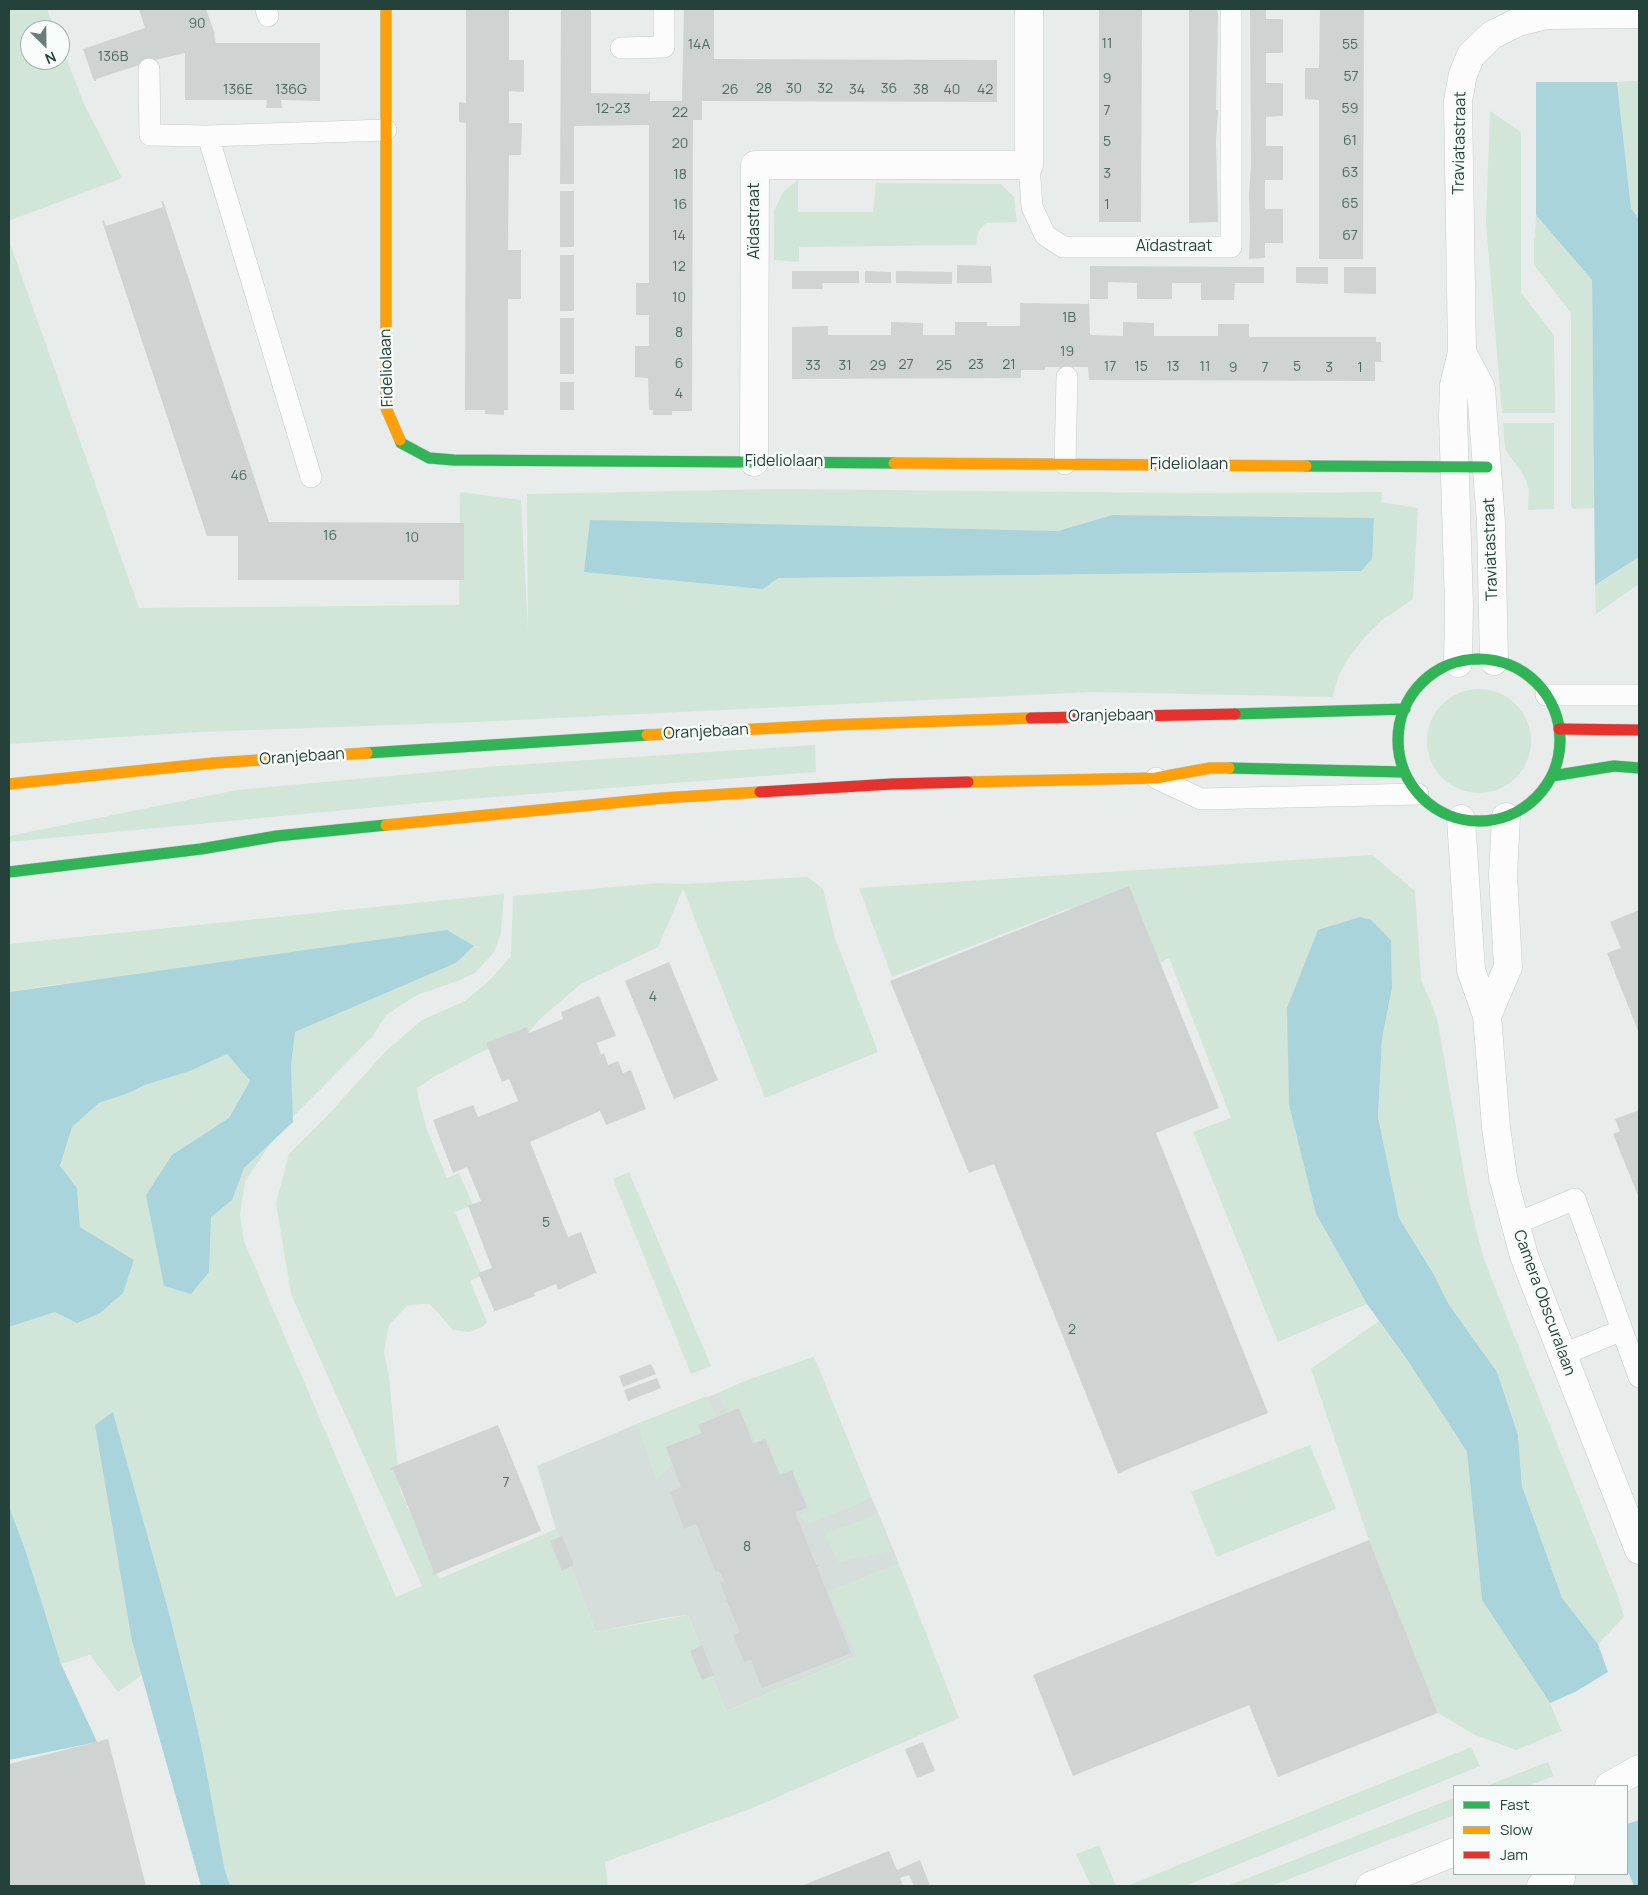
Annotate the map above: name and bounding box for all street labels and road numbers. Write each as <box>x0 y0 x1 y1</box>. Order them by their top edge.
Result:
street label: Traviatastraat <box>1450 91 1470 195</box>
street label: Aïdastraat <box>745 183 765 259</box>
street label: Aïdastraat <box>1136 237 1212 257</box>
street label: Fideliolaan <box>376 328 398 408</box>
street label: Fideliolaan <box>745 452 823 472</box>
street label: Fideliolaan <box>1150 455 1228 475</box>
street label: Traviatastraat <box>1480 497 1502 601</box>
street label: Oranjebaan <box>1068 706 1154 726</box>
street label: Oranjebaan <box>663 720 749 744</box>
street label: Oranjebaan <box>259 744 345 770</box>
street label: Camera Obscuralaan <box>1509 1227 1579 1379</box>

